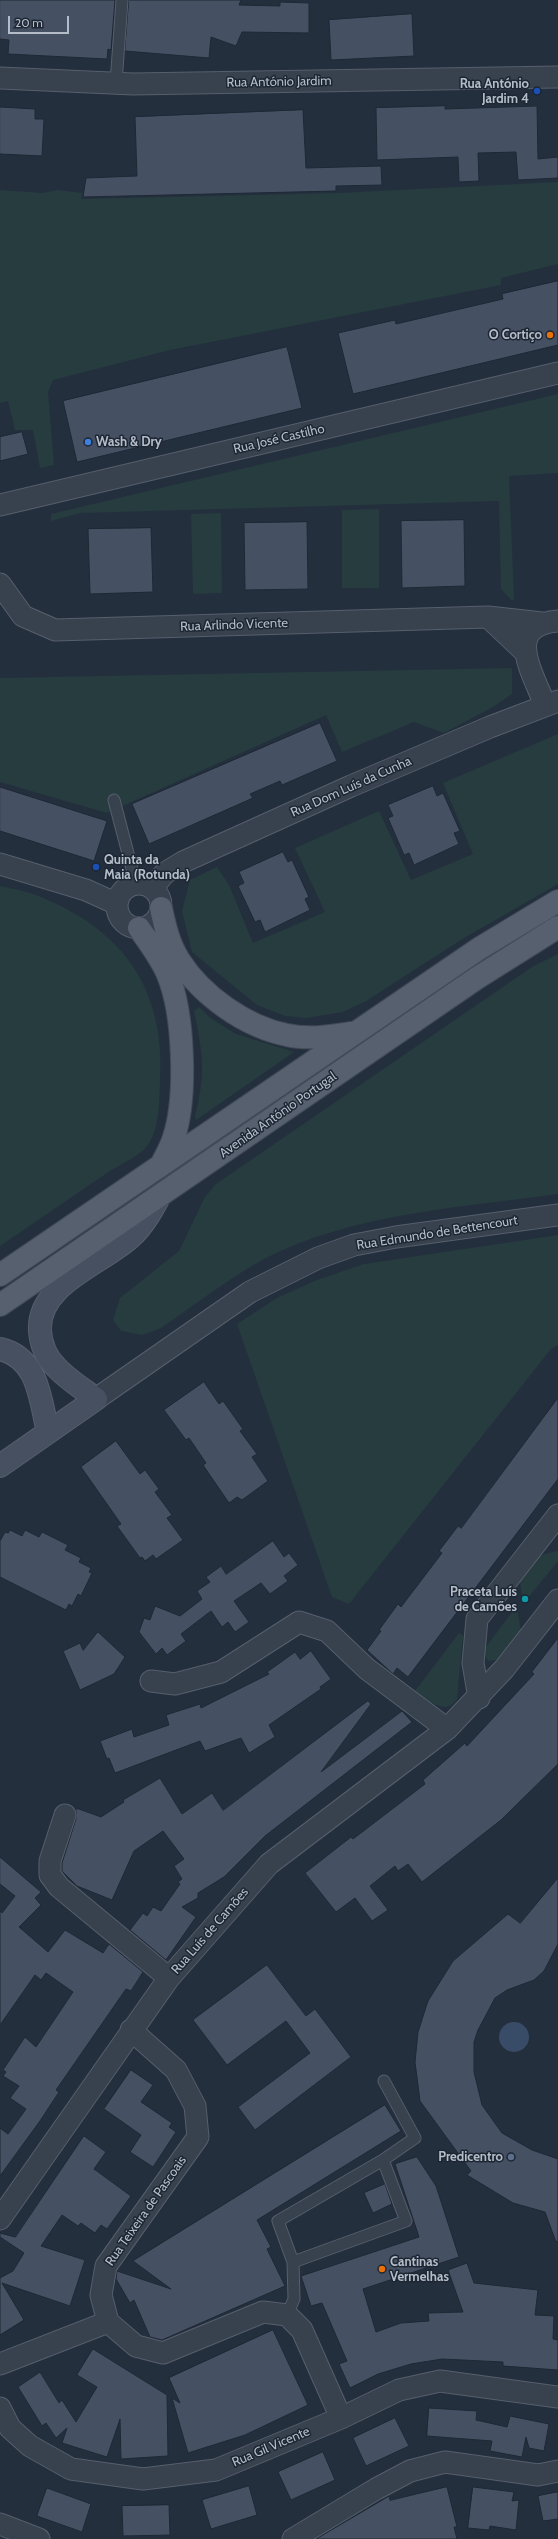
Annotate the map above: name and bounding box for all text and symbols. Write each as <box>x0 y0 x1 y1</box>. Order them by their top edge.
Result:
scale bar <box>10 8 71 34</box>
text: 20 m <box>15 15 43 30</box>
street label: Rua António Jardim <box>226 73 332 91</box>
place label: Rua António Jardim 4 <box>460 76 529 107</box>
marker: Rua António Jardim 4 <box>532 86 542 96</box>
place label: O Cortiço <box>489 327 542 343</box>
marker: O Cortiço <box>545 330 555 340</box>
street label: Rua José Castilho <box>232 421 326 457</box>
place label: Wash & Dry <box>96 434 162 450</box>
marker: Wash & Dry <box>83 437 93 447</box>
street label: Rua Arlindo Vicente <box>180 615 288 635</box>
street label: Rua Dom Luís da Cunha <box>288 753 414 821</box>
place label: Quinta da Maia (Rotunda) <box>104 852 190 883</box>
marker: Quinta da Maia (Rotunda) <box>91 862 101 872</box>
street label: Avenida António Portugal <box>217 1069 339 1161</box>
street label: Rua Edmundo de Bettencourt <box>355 1213 519 1253</box>
place label: Praceta Luís de Camões <box>450 1584 517 1615</box>
marker: Praceta Luís de Camões <box>520 1594 530 1604</box>
street label: Rua Luís de Camões <box>168 1885 252 1977</box>
place label: Predicentro <box>438 2149 503 2165</box>
marker: Predicentro <box>506 2152 516 2162</box>
street label: Rua Teixeira de Pascoais <box>102 2153 190 2269</box>
place label: Cantinas Vermelhas <box>390 2254 449 2285</box>
marker: Cantinas Vermelhas <box>377 2264 387 2274</box>
street label: Rua Gil Vicente <box>230 2424 312 2470</box>

